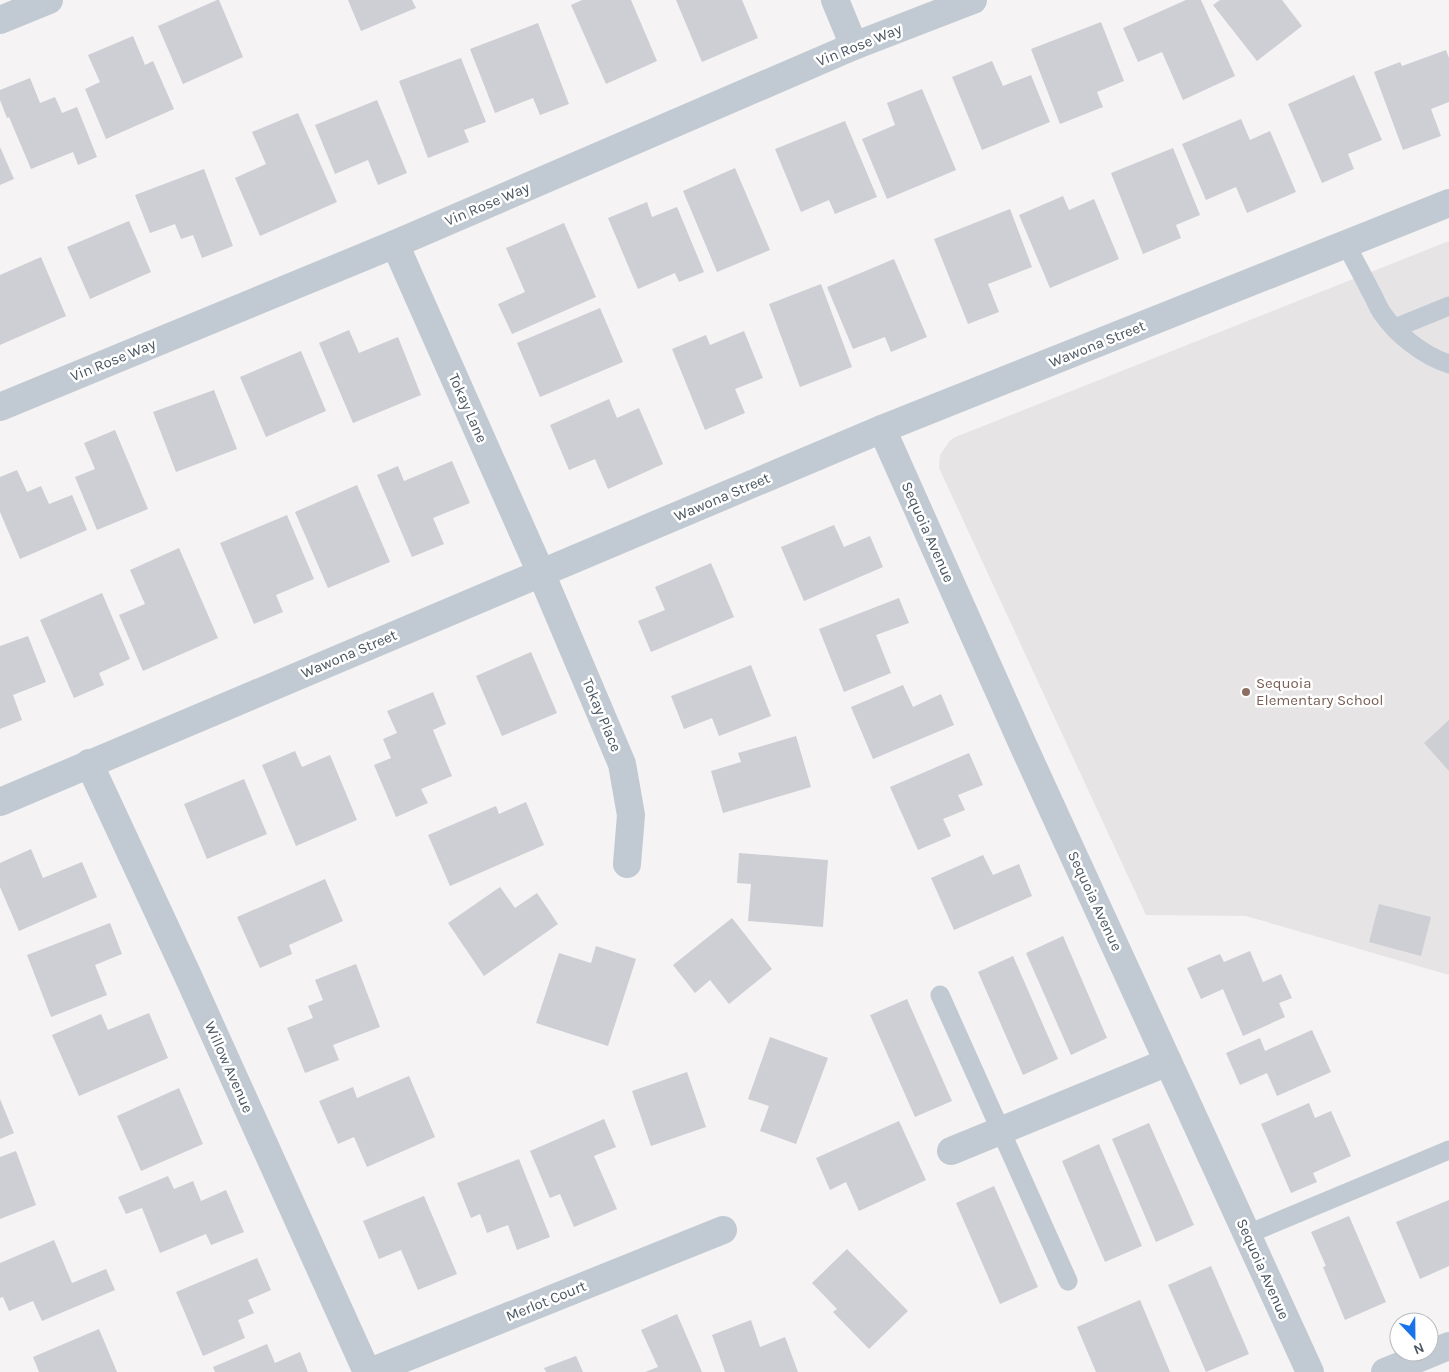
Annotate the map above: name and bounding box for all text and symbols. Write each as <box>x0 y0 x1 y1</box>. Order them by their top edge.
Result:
street label: Vin Rose Way <box>814 20 904 70</box>
street label: Vin Rose Way <box>442 178 532 230</box>
street label: Wawona Street <box>1046 316 1148 372</box>
street label: Vin Rose Way <box>68 335 158 385</box>
street label: Tokay Lane <box>445 371 491 445</box>
street label: Wawona Street <box>671 469 773 525</box>
street label: Sequoia Avenue <box>898 479 958 585</box>
street label: Wawona Street <box>298 626 400 682</box>
place label: Sequoia Elementary School <box>1256 674 1383 709</box>
street label: Tokay Place <box>578 676 626 754</box>
marker: Sequoia Elementary School <box>1240 686 1252 698</box>
street label: Sequoia Avenue <box>1064 848 1126 954</box>
street label: Willow Avenue <box>201 1018 257 1116</box>
street label: Sequoia Avenue <box>1233 1216 1293 1322</box>
street label: Merlot Court <box>503 1277 589 1325</box>
north arrow <box>1389 1312 1439 1362</box>
text: N <box>1411 1339 1427 1358</box>

